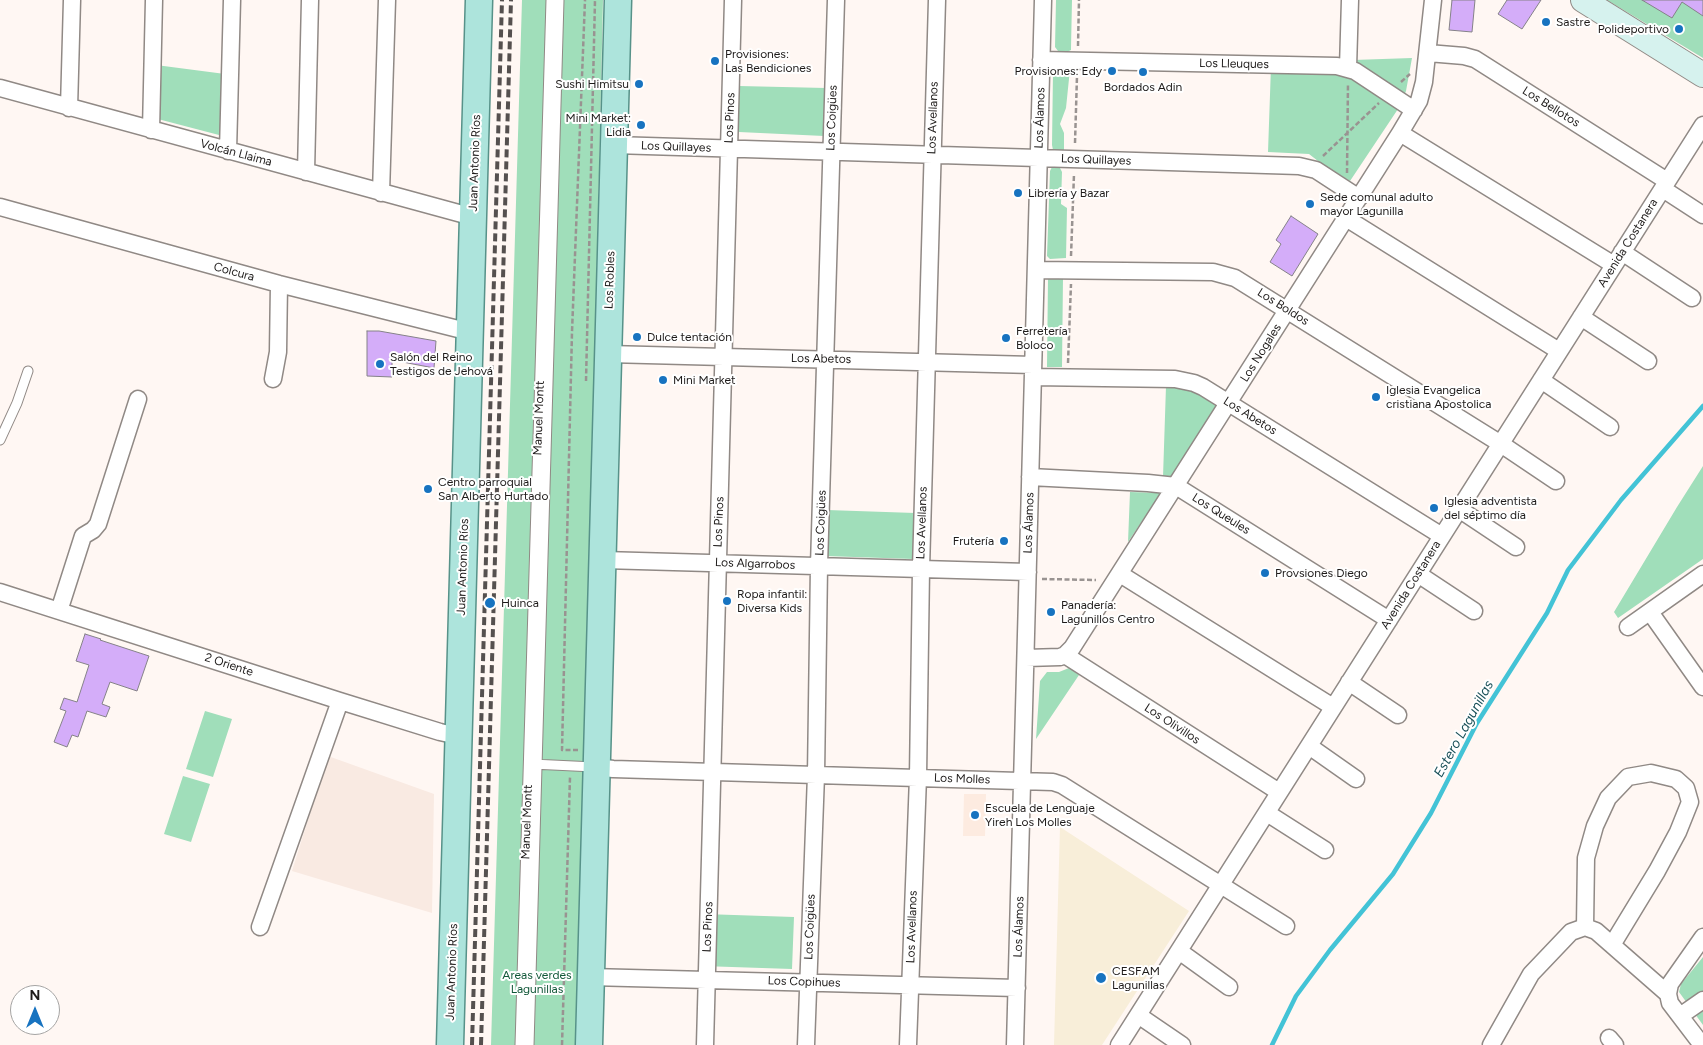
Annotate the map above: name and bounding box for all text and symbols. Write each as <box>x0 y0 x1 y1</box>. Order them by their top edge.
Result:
place label: Sastre <box>1556 15 1590 29</box>
marker: Sastre <box>1540 16 1552 28</box>
place label: Polideportivo <box>1598 22 1669 36</box>
marker: Polideportivo <box>1673 23 1685 35</box>
place label: Provisiones: Las Bendiciones <box>725 47 811 75</box>
marker: Provisiones: Las Bendiciones <box>709 55 721 67</box>
street label: Los Lleuques <box>1199 56 1269 72</box>
place label: Provisiones: Edy <box>1015 64 1102 78</box>
marker: Provisiones: Edy <box>1106 65 1118 77</box>
marker: Bordados Adin <box>1137 66 1149 78</box>
place label: Sushi Himitsu <box>555 77 629 91</box>
marker: Sushi Himitsu <box>633 78 645 90</box>
place label: Bordados Adin <box>1104 80 1182 94</box>
street label: Los Avellanos <box>925 81 941 155</box>
street label: Los Bellotos <box>1520 84 1582 130</box>
street label: Los Coigües <box>824 85 840 151</box>
street label: Los Álamos <box>1032 87 1048 149</box>
street label: Los Pinos <box>722 92 738 144</box>
place label: Mini Market: Lidia <box>565 111 631 139</box>
street label: Juan Antonio Ríos <box>466 114 484 212</box>
marker: Mini Market: Lidia <box>635 119 647 131</box>
street label: Volcán Llaima <box>198 136 274 170</box>
street label: Los Quillayes <box>641 139 711 155</box>
street label: Los Quillayes <box>1061 152 1131 168</box>
place label: Librería y Bazar <box>1028 186 1109 200</box>
marker: Librería y Bazar <box>1012 187 1024 199</box>
place label: Sede comunal adulto mayor Lagunilla <box>1320 190 1433 218</box>
street label: Avenida Costanera <box>1595 196 1661 290</box>
marker: Sede comunal adulto mayor Lagunilla <box>1304 198 1316 210</box>
street label: Los Robles <box>602 251 618 309</box>
street label: Colcura <box>212 260 256 284</box>
street label: Los Boldos <box>1254 285 1312 329</box>
street label: Los Nogales <box>1237 321 1285 385</box>
place label: Ferretería Boloco <box>1016 324 1068 352</box>
place label: Dulce tentación <box>647 330 732 344</box>
marker: Dulce tentación <box>631 331 643 343</box>
marker: Ferretería Boloco <box>1000 332 1012 344</box>
place label: Salón del Reino Testigos de Jehová <box>390 350 493 378</box>
street label: Los Abetos <box>791 351 851 367</box>
marker: Salón del Reino Testigos de Jehová <box>374 358 386 370</box>
place label: Mini Market <box>673 373 735 387</box>
marker: Mini Market <box>657 374 669 386</box>
street label: Manuel Montt <box>531 380 547 456</box>
place label: Iglesia Evangelica cristiana Apostolica <box>1386 383 1491 411</box>
marker: Iglesia Evangelica cristiana Apostolica <box>1370 391 1382 403</box>
street label: Los Abetos <box>1221 394 1279 438</box>
place label: Centro parroquial San Alberto Hurtado <box>438 475 548 503</box>
marker: Centro parroquial San Alberto Hurtado <box>422 483 434 495</box>
street label: Los Avellanos <box>914 486 930 560</box>
street label: Los Coigües <box>813 490 829 556</box>
street label: Los Queules <box>1189 490 1253 538</box>
street label: Los Álamos <box>1021 492 1037 554</box>
place label: Iglesia adventista del séptimo día <box>1444 494 1537 522</box>
street label: Los Pinos <box>711 496 727 548</box>
marker: Iglesia adventista del séptimo día <box>1428 502 1440 514</box>
street label: Juan Antonio Ríos <box>454 518 472 616</box>
place label: Frutería <box>953 534 994 548</box>
marker: Frutería <box>998 535 1010 547</box>
street label: Avenida Costanera <box>1378 538 1444 632</box>
street label: Los Algarrobos <box>715 555 795 573</box>
place label: Provsiones Diego <box>1275 566 1368 580</box>
marker: Provsiones Diego <box>1259 567 1271 579</box>
place label: Ropa infantil: Diversa Kids <box>737 587 807 615</box>
marker: Ropa infantil: Diversa Kids <box>721 595 733 607</box>
marker: Huinca <box>483 596 497 610</box>
place label: Huinca <box>501 596 539 610</box>
place label: Panadería: Lagunillos Centro <box>1061 598 1155 626</box>
marker: Panadería: Lagunillos Centro <box>1045 606 1057 618</box>
street label: 2 Oriente <box>203 650 255 680</box>
water label: Estero Lagunillas <box>1431 678 1497 780</box>
street label: Los Olivillos <box>1142 701 1202 747</box>
street label: Los Molles <box>934 771 990 787</box>
street label: Manuel Montt <box>519 784 535 860</box>
place label: Escuela de Lenguaje Yireh Los Molles <box>985 801 1095 829</box>
marker: Escuela de Lenguaje Yireh Los Molles <box>969 809 981 821</box>
street label: Los Avellanos <box>904 890 920 964</box>
street label: Los Coigües <box>802 894 818 960</box>
street label: Los Álamos <box>1011 896 1027 958</box>
street label: Los Pinos <box>700 901 716 953</box>
street label: Juan Antonio Ríos <box>443 923 461 1021</box>
place label: CESFAM Lagunillas <box>1112 964 1165 992</box>
park label: Areas verdes Lagunillas <box>502 968 572 996</box>
marker: CESFAM Lagunillas <box>1094 971 1108 985</box>
street label: Los Copihues <box>767 974 841 990</box>
north arrow <box>10 985 60 1035</box>
text: N <box>30 987 40 1004</box>

